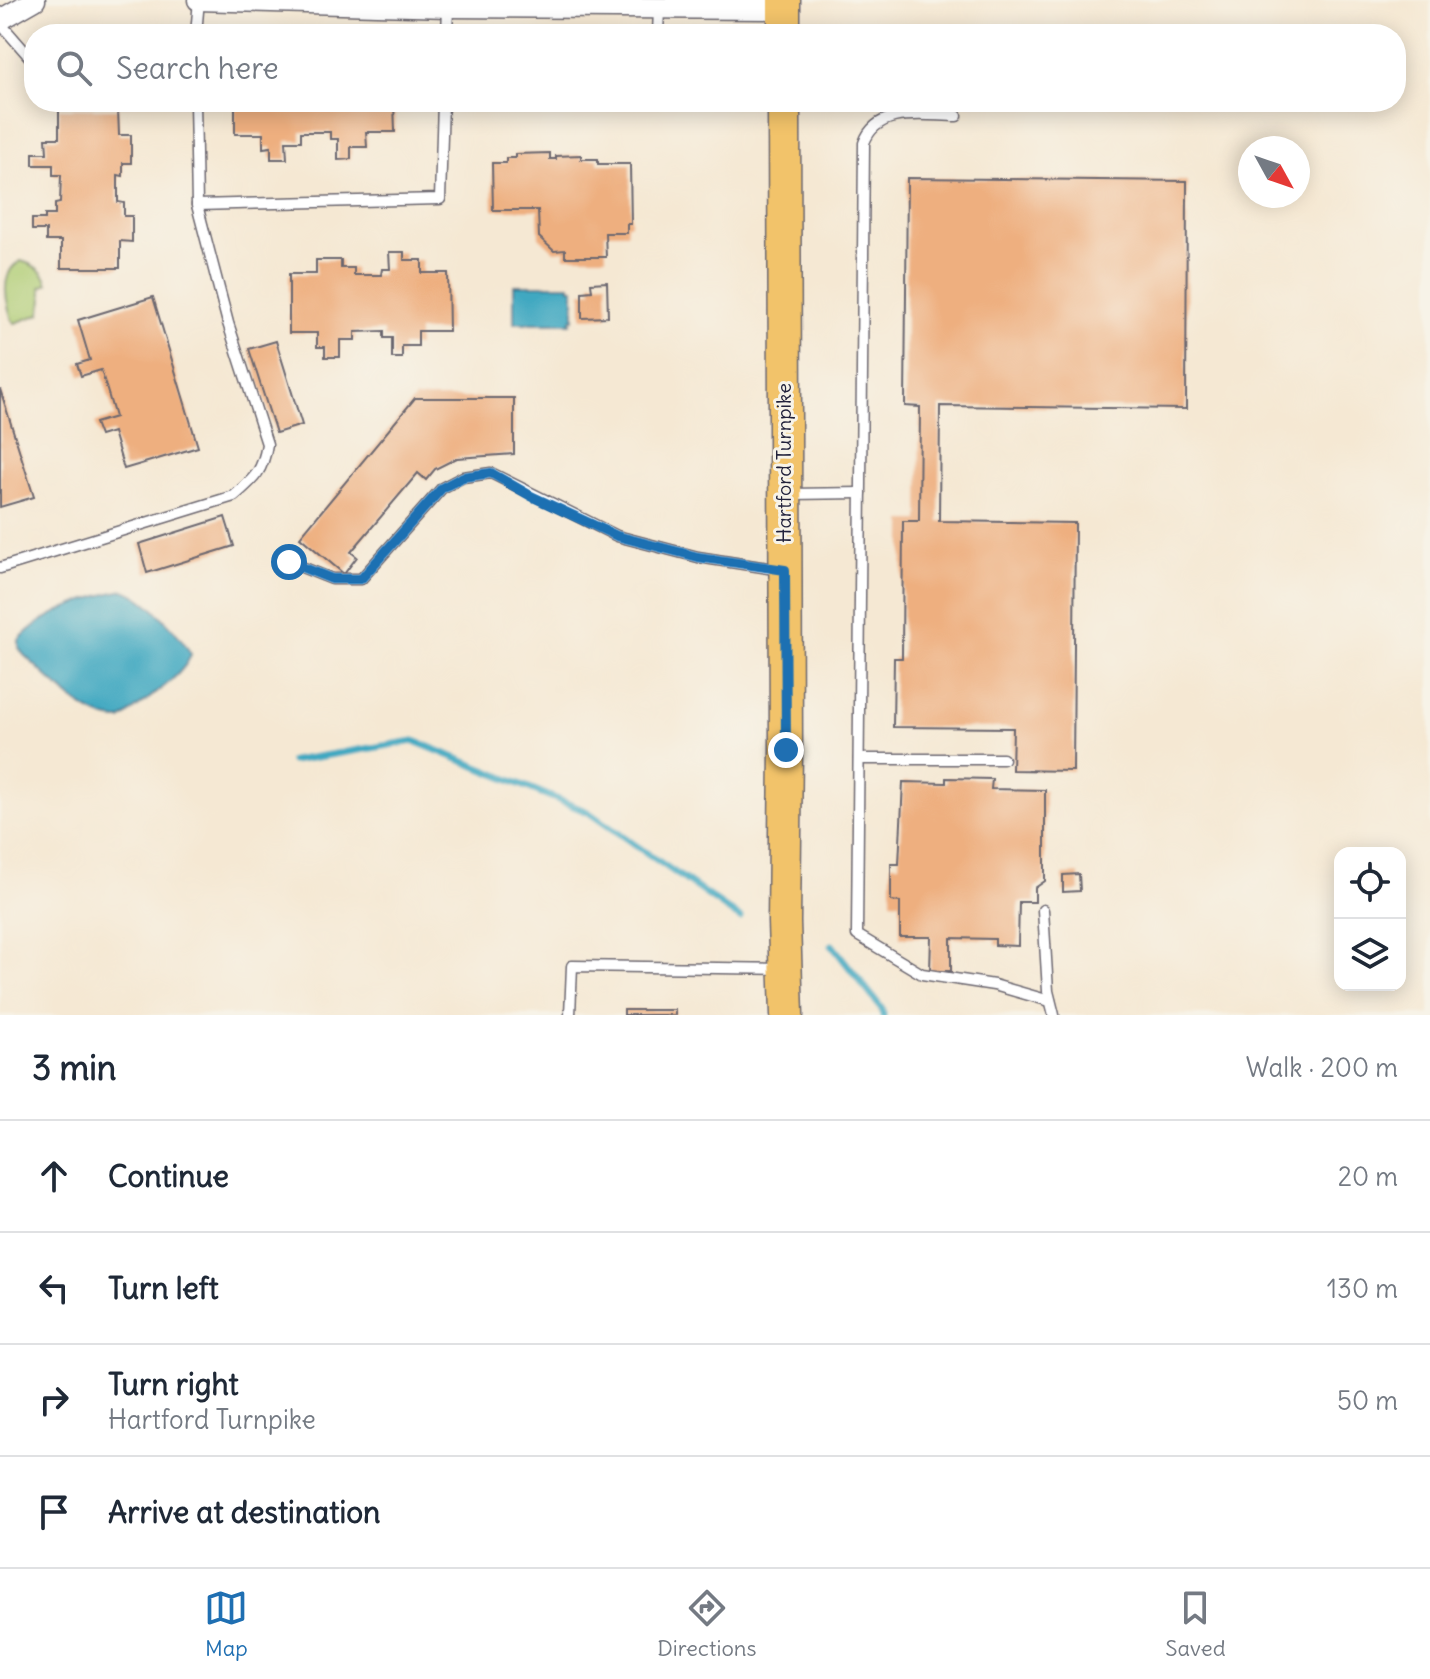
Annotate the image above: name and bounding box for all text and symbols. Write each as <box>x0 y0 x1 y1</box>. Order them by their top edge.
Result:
search box <box>24 24 1406 112</box>
icon: search <box>52 46 96 90</box>
text: Search here <box>116 49 279 87</box>
north arrow <box>1238 136 1310 208</box>
street label: Hartford Turnpike <box>771 383 796 543</box>
route start <box>271 544 307 580</box>
route end <box>768 732 804 768</box>
map controls <box>1334 847 1406 991</box>
button: locate <box>1334 847 1406 919</box>
button: layers <box>1334 919 1406 991</box>
text: 3 min <box>32 1046 117 1089</box>
text: Walk · 200 m <box>1246 1051 1398 1084</box>
icon: ahead <box>32 1154 76 1198</box>
text: Continue <box>108 1157 229 1195</box>
text: 20 m <box>1338 1160 1398 1193</box>
icon: left <box>32 1266 76 1310</box>
text: Turn left <box>108 1269 219 1307</box>
text: 130 m <box>1327 1272 1398 1305</box>
text: Turn right <box>108 1365 239 1403</box>
icon: right <box>32 1378 76 1422</box>
text: 50 m <box>1337 1384 1398 1417</box>
text: Hartford Turnpike <box>108 1403 316 1436</box>
icon: arrive <box>32 1490 76 1534</box>
text: Arrive at destination <box>108 1493 380 1531</box>
tab: Map <box>204 1586 248 1662</box>
tab: Directions <box>657 1586 757 1662</box>
tab: Saved <box>1165 1586 1226 1662</box>

